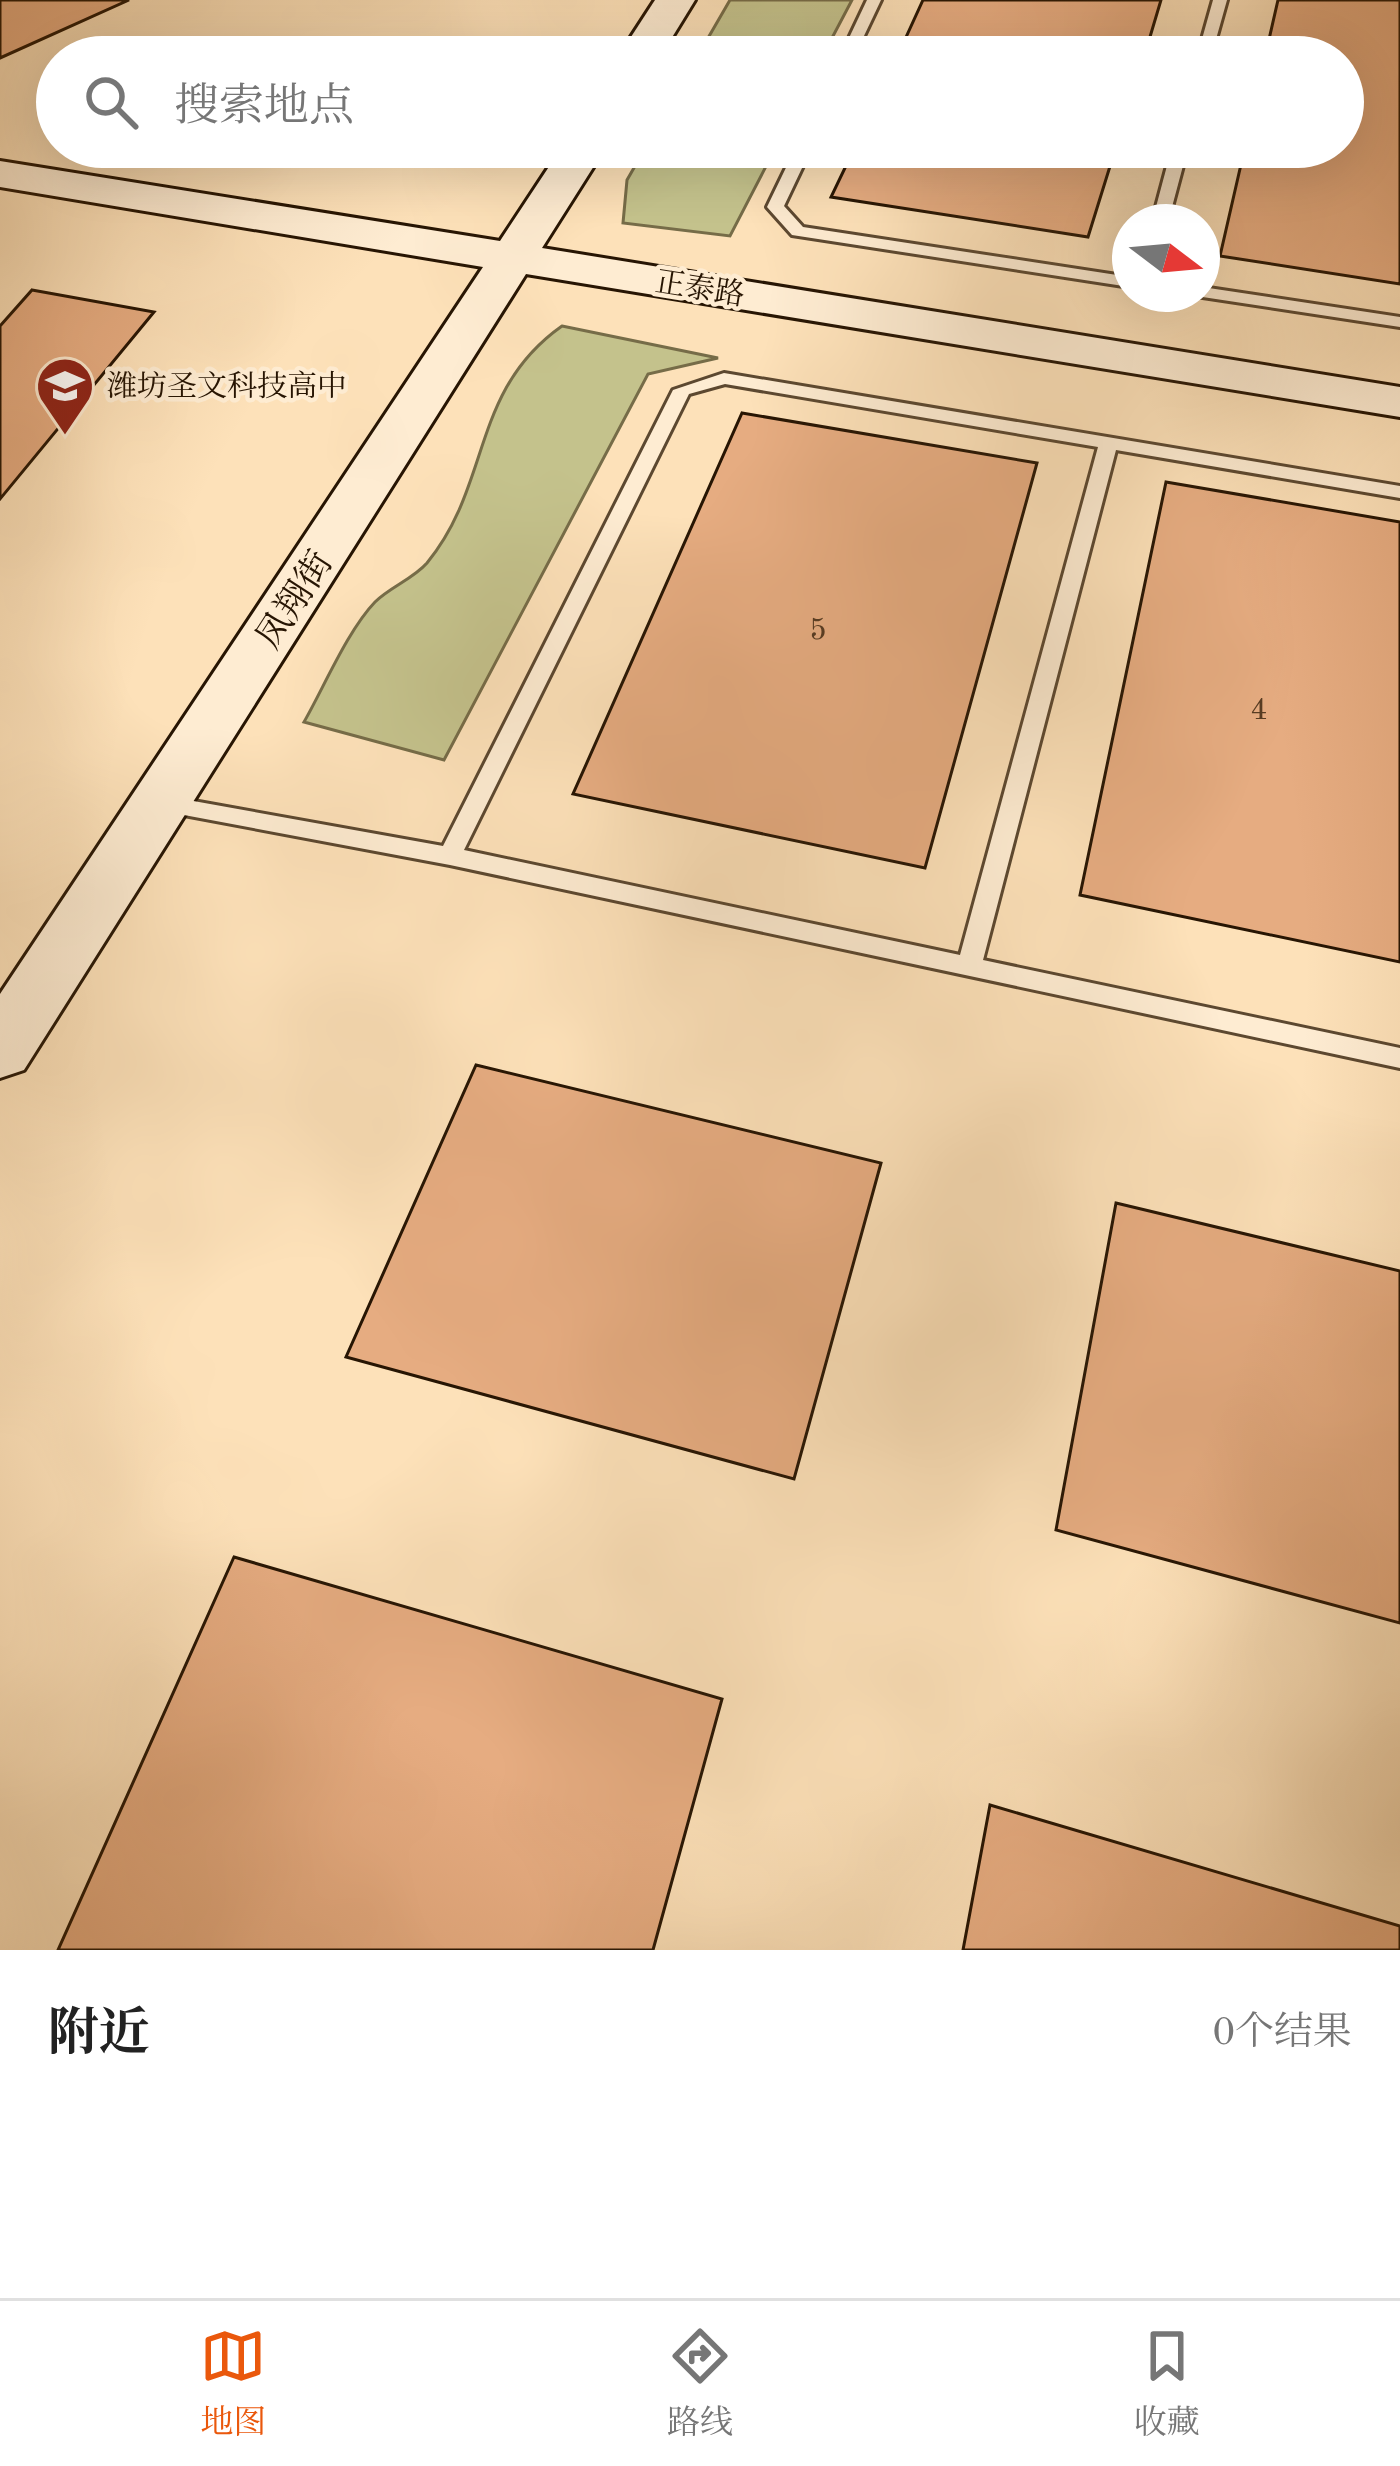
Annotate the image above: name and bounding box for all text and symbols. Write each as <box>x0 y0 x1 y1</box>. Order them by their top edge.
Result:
search box <box>36 36 1364 168</box>
icon: search <box>78 69 144 135</box>
text: 搜索地点 <box>174 86 354 131</box>
north arrow <box>1112 204 1220 312</box>
street label: 正泰路 <box>653 265 747 312</box>
school or university icon: 潍坊圣文科技高中 <box>34 355 96 437</box>
place label: 潍坊圣文科技高中 <box>107 370 347 403</box>
street label: 凤翔街 <box>248 544 341 656</box>
house number: 5 <box>809 616 827 646</box>
house number: 4 <box>1250 696 1268 726</box>
text: 附近 <box>48 2010 150 2061</box>
text: 0个结果 <box>1212 2014 1352 2053</box>
tab: 地图 <box>200 2323 266 2445</box>
tab: 路线 <box>667 2323 733 2445</box>
tab: 收藏 <box>1134 2323 1200 2445</box>

